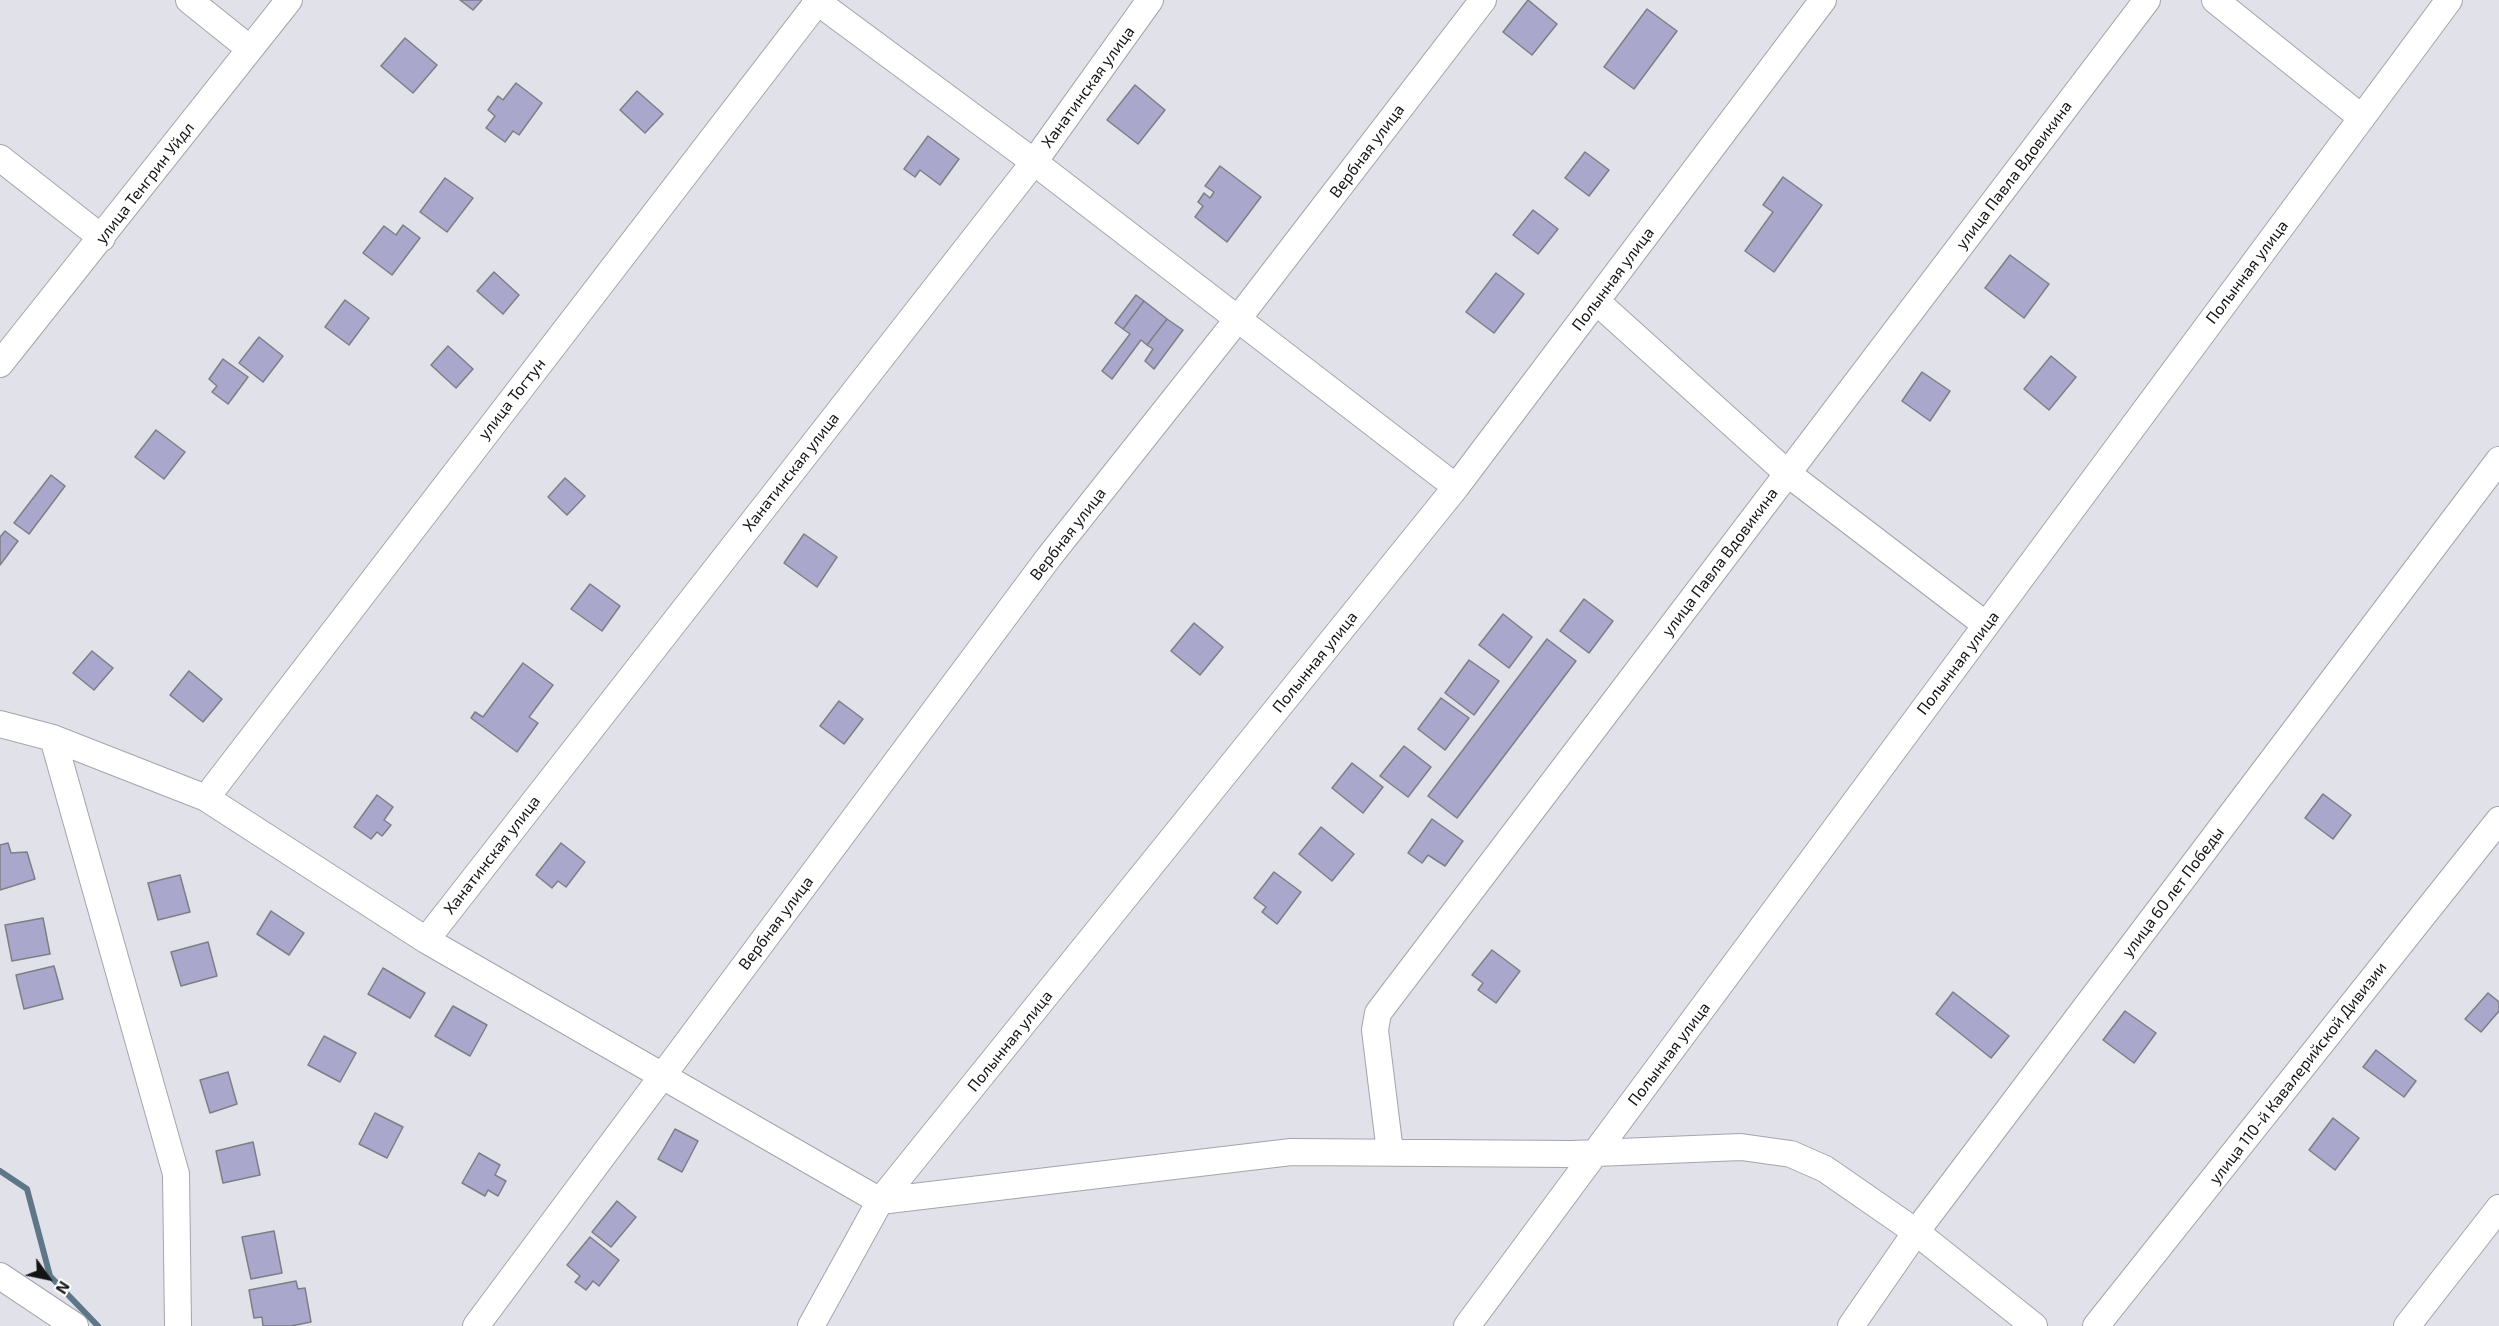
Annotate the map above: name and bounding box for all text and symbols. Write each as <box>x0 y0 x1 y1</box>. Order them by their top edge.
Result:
street label: Ханатинская улица <box>1037 22 1139 152</box>
street label: улица Павла Вдовикина <box>1952 97 2076 253</box>
street label: Вербная улица <box>1326 100 1408 202</box>
street label: улица Тенгрин Уйдл <box>92 118 198 248</box>
street label: Полынная улица <box>2202 216 2292 328</box>
street label: Полынная улица <box>1568 223 1658 335</box>
street label: улица Тогтун <box>474 354 550 444</box>
street label: Ханатинская улица <box>739 409 843 535</box>
street label: Вербная улица <box>1026 484 1110 584</box>
street label: улица Павла Вдовикина <box>1658 484 1782 640</box>
street label: Полынная улица <box>1913 607 2003 719</box>
street label: Полынная улица <box>1268 608 1362 716</box>
street label: Ханатинская улица <box>440 792 544 918</box>
street label: улица 60 лет Победы <box>2118 823 2228 961</box>
street label: Вербная улица <box>735 872 817 974</box>
street label: улица 110-й Кавалерийской Дивизии <box>2205 958 2391 1188</box>
street label: Полынная улица <box>963 987 1057 1095</box>
street label: Полынная улица <box>1624 998 1714 1110</box>
north arrow <box>18 1248 78 1308</box>
text: N <box>52 1278 75 1298</box>

